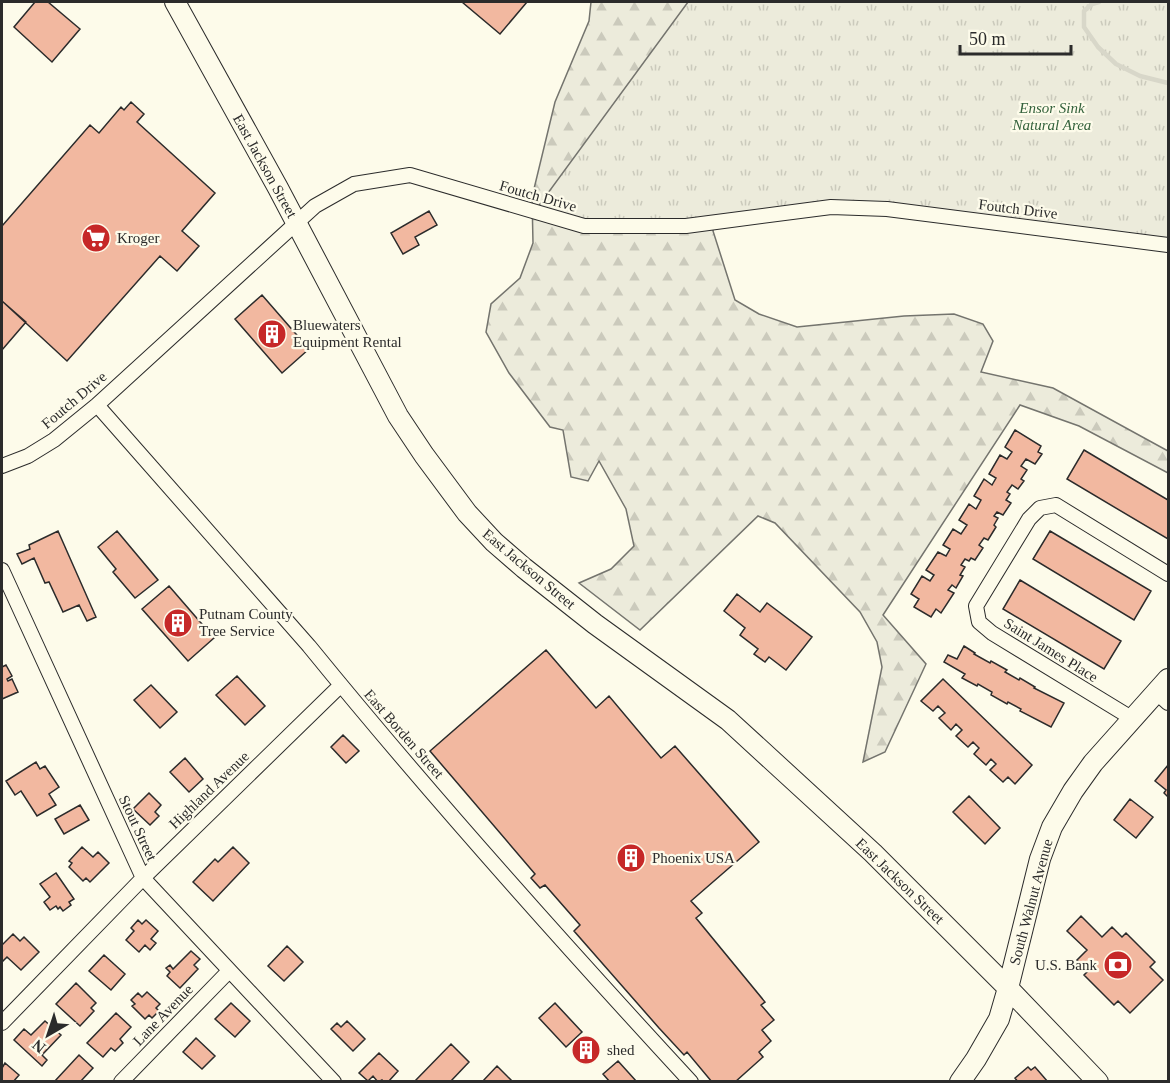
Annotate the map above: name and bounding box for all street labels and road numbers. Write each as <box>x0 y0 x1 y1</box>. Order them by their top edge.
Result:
street label: East Jackson Street <box>230 111 300 221</box>
street label: Foutch Drive <box>498 177 579 215</box>
street label: Foutch Drive <box>978 196 1059 222</box>
street label: Foutch Drive <box>38 368 110 432</box>
street label: East Jackson Street <box>479 526 579 613</box>
street label: Saint James Place <box>1001 615 1101 685</box>
street label: East Borden Street <box>361 686 447 782</box>
street label: Highland Avenue <box>166 748 252 832</box>
street label: Stout Street <box>116 793 160 864</box>
street label: East Jackson Street <box>853 835 948 928</box>
street label: South Walnut Avenue <box>1006 837 1056 967</box>
street label: Lane Avenue <box>130 981 196 1049</box>

